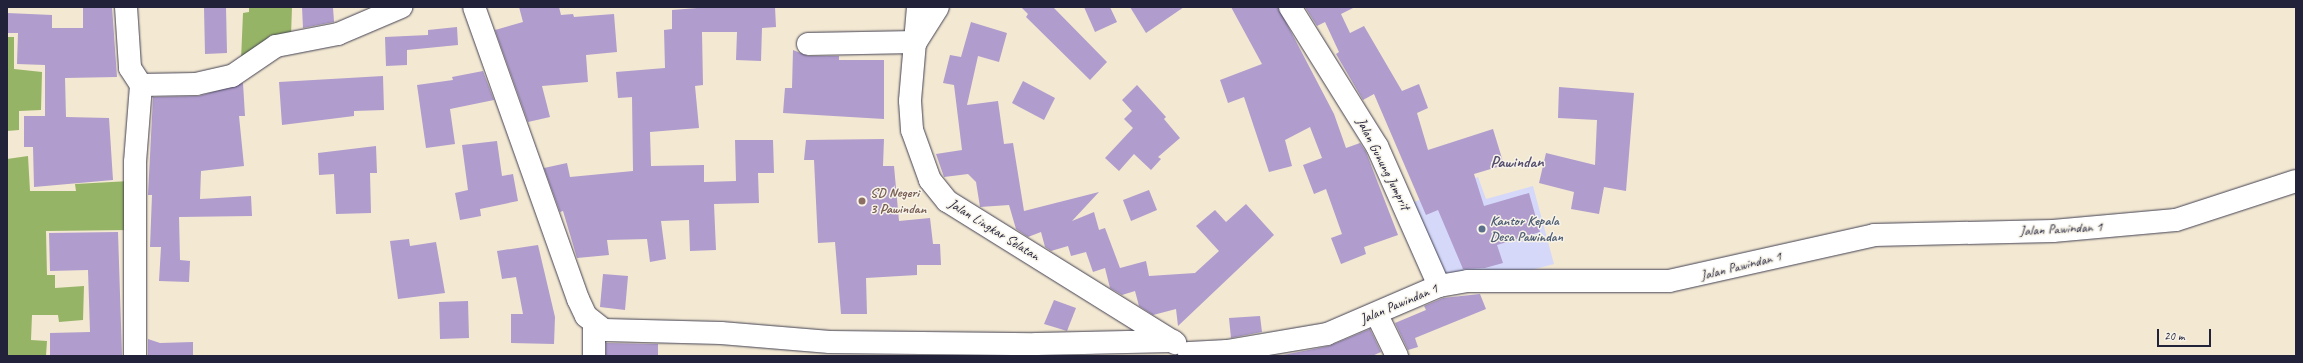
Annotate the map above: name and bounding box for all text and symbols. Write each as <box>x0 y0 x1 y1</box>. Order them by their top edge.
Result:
street label: Jalan Gunung Jumprit <box>1353 115 1413 213</box>
district label: Pawindan <box>1490 152 1544 172</box>
place label: SD Negeri 3 Pawindan <box>870 185 926 218</box>
marker: SD Negeri 3 Pawindan <box>857 196 867 206</box>
street label: Jalan Lingkar Selatan <box>946 196 1042 264</box>
place label: Kantor Kepala Desa Pawindan <box>1490 213 1563 246</box>
street label: Jalan Pawindan 1 <box>2019 218 2103 240</box>
marker: Kantor Kepala Desa Pawindan <box>1477 224 1487 234</box>
street label: Jalan Pawindan 1 <box>1699 248 1783 284</box>
street label: Jalan Pawindan 1 <box>1357 280 1441 328</box>
scale bar <box>2159 321 2213 347</box>
text: 20 m <box>2164 328 2184 344</box>

